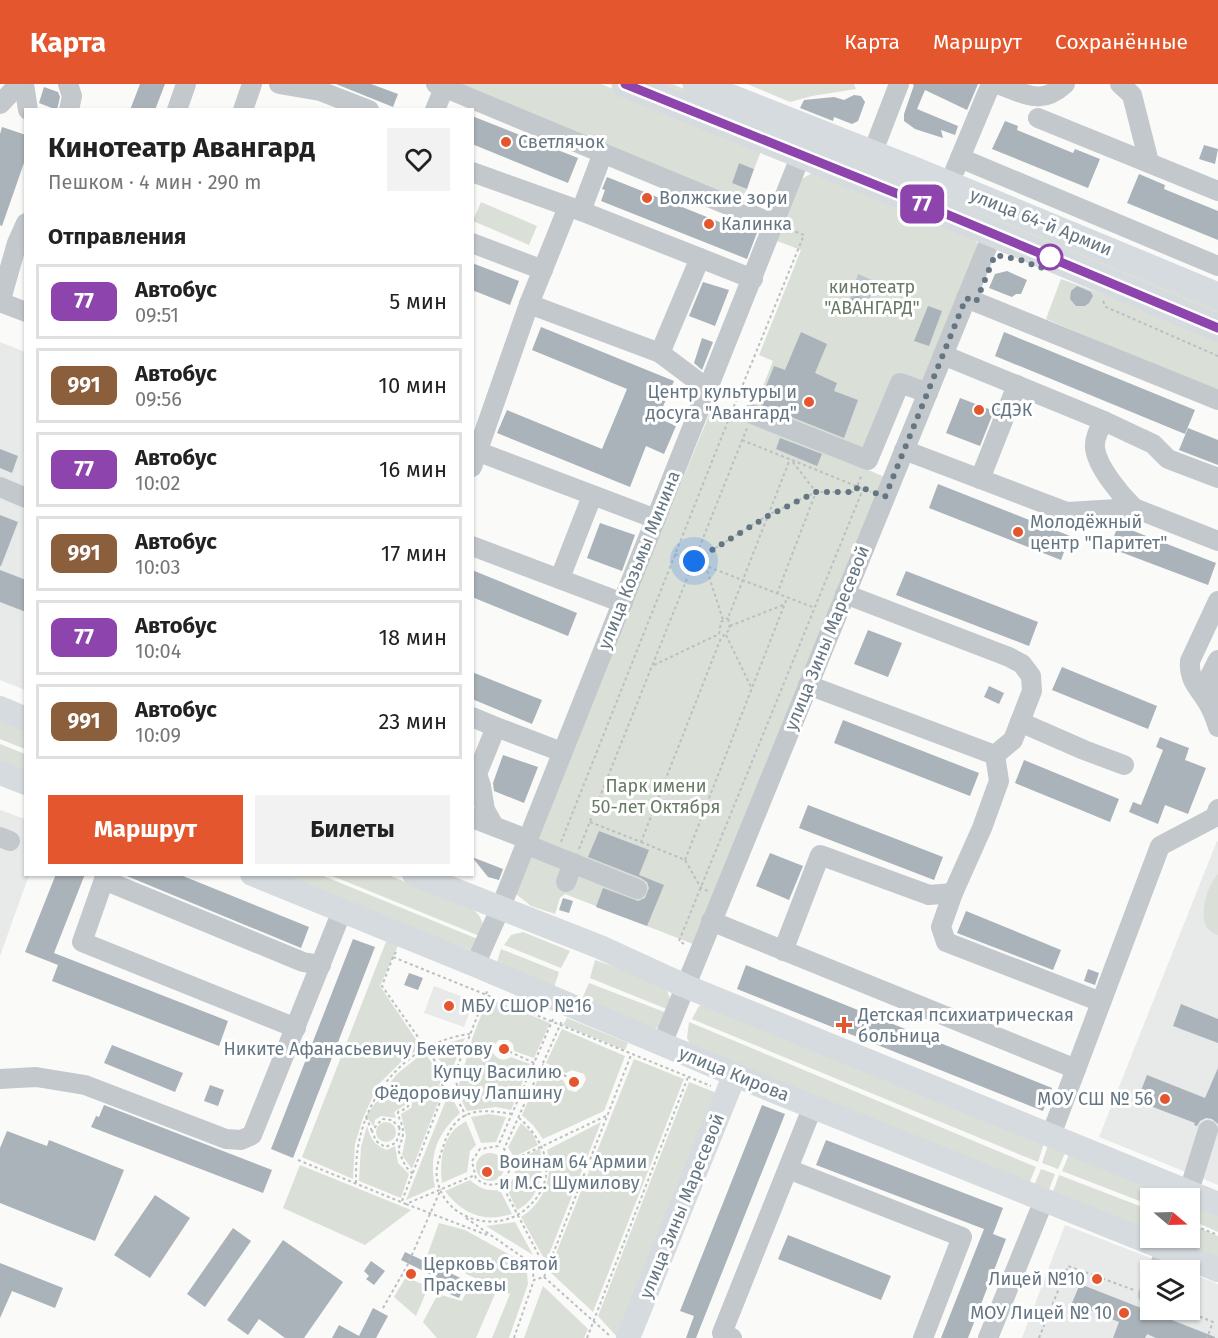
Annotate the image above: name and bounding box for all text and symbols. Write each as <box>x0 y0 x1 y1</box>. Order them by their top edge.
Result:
text: Карта <box>30 26 106 59</box>
text: Карта <box>844 29 900 55</box>
text: Маршрут <box>933 29 1022 55</box>
text: Сохранённые <box>1055 29 1188 55</box>
button: heart <box>387 128 450 191</box>
text: Кинотеатр Авангард <box>48 131 315 164</box>
place label: Светлячок <box>518 131 605 153</box>
marker: Светлячок <box>499 135 513 149</box>
text: Пешком · 4 мин · 290 m <box>48 170 261 194</box>
street label: улица 64-й Армии <box>967 183 1115 261</box>
line badge: 77 <box>895 184 949 224</box>
place label: Волжские зори <box>659 187 788 209</box>
marker: Волжские зори <box>640 191 654 205</box>
text: 77 <box>912 191 932 217</box>
place label: Калинка <box>721 213 792 235</box>
marker: Калинка <box>702 217 716 231</box>
text: Отправления <box>48 223 186 250</box>
unlabelled marker <box>1037 244 1063 270</box>
text: Автобус <box>135 276 217 303</box>
park label: кинотеатр "АВАНГАРД" <box>824 276 920 319</box>
text: 77 <box>74 288 94 314</box>
text: 5 мин <box>389 288 447 315</box>
text: 09:51 <box>135 303 179 327</box>
text: Автобус <box>135 360 217 387</box>
text: 991 <box>68 372 100 398</box>
text: 10 мин <box>378 372 447 399</box>
place label: Центр культуры и досуга "Авангард" <box>646 381 797 424</box>
text: 09:56 <box>135 387 182 411</box>
marker: Центр культуры и досуга "Авангард" <box>802 395 816 409</box>
place label: СДЭК <box>991 399 1033 421</box>
marker: СДЭК <box>972 403 986 417</box>
text: Автобус <box>135 444 217 471</box>
text: 77 <box>74 456 94 482</box>
text: 16 мин <box>379 456 447 483</box>
street label: улица Козьмы Минина <box>593 468 685 652</box>
text: 10:02 <box>135 471 180 495</box>
place label: Молодёжный центр "Паритет" <box>1030 511 1168 554</box>
marker: Молодёжный центр "Паритет" <box>1011 525 1025 539</box>
text: Автобус <box>135 528 217 555</box>
text: 991 <box>68 540 100 566</box>
text: 17 мин <box>381 540 447 567</box>
street label: улица Зины Маресевой <box>780 542 874 734</box>
your location <box>679 546 709 576</box>
text: 10:03 <box>135 555 181 579</box>
text: Автобус <box>135 612 217 639</box>
text: 77 <box>74 624 94 650</box>
text: 18 мин <box>379 624 447 651</box>
text: 10:04 <box>135 639 181 663</box>
text: Автобус <box>135 696 217 723</box>
text: 991 <box>68 708 100 734</box>
text: 23 мин <box>378 708 447 735</box>
text: 10:09 <box>135 723 181 747</box>
park label: Парк имени 50-лет Октября <box>592 775 720 818</box>
button: Маршрут <box>48 795 243 864</box>
button: Билеты <box>255 795 450 864</box>
place label: МБУ СШОР №16 <box>461 995 592 1017</box>
marker: МБУ СШОР №16 <box>442 999 456 1013</box>
place label: Детская психиатрическая больница <box>857 1004 1074 1047</box>
marker: Детская психиатрическая больница <box>835 1016 853 1034</box>
place label: Никите Афанасьевичу Бекетову <box>224 1038 492 1060</box>
marker: Никите Афанасьевичу Бекетову <box>497 1042 511 1056</box>
street label: улица Кирова <box>676 1042 792 1106</box>
place label: Купцу Василию Фёдоровичу Лапшину <box>374 1061 562 1104</box>
marker: Купцу Василию Фёдоровичу Лапшину <box>567 1075 581 1089</box>
place label: МОУ СШ № 56 <box>1037 1088 1153 1110</box>
marker: МОУ СШ № 56 <box>1158 1092 1172 1106</box>
street label: улица Зины Маресевой <box>635 1110 729 1302</box>
place label: Воинам 64 Армии и М.С. Шумилову <box>499 1151 647 1194</box>
marker: Воинам 64 Армии и М.С. Шумилову <box>480 1165 494 1179</box>
north arrow <box>1140 1188 1200 1248</box>
map controls <box>1140 1188 1200 1320</box>
place label: Церковь Святой Праскевы <box>423 1253 558 1296</box>
button: layers <box>1140 1260 1200 1320</box>
marker: Церковь Святой Праскевы <box>404 1267 418 1281</box>
place label: Лицей №10 <box>989 1268 1085 1290</box>
marker: Лицей №10 <box>1090 1272 1104 1286</box>
place label: МОУ Лицей № 10 <box>970 1302 1112 1324</box>
marker: МОУ Лицей № 10 <box>1117 1306 1131 1320</box>

